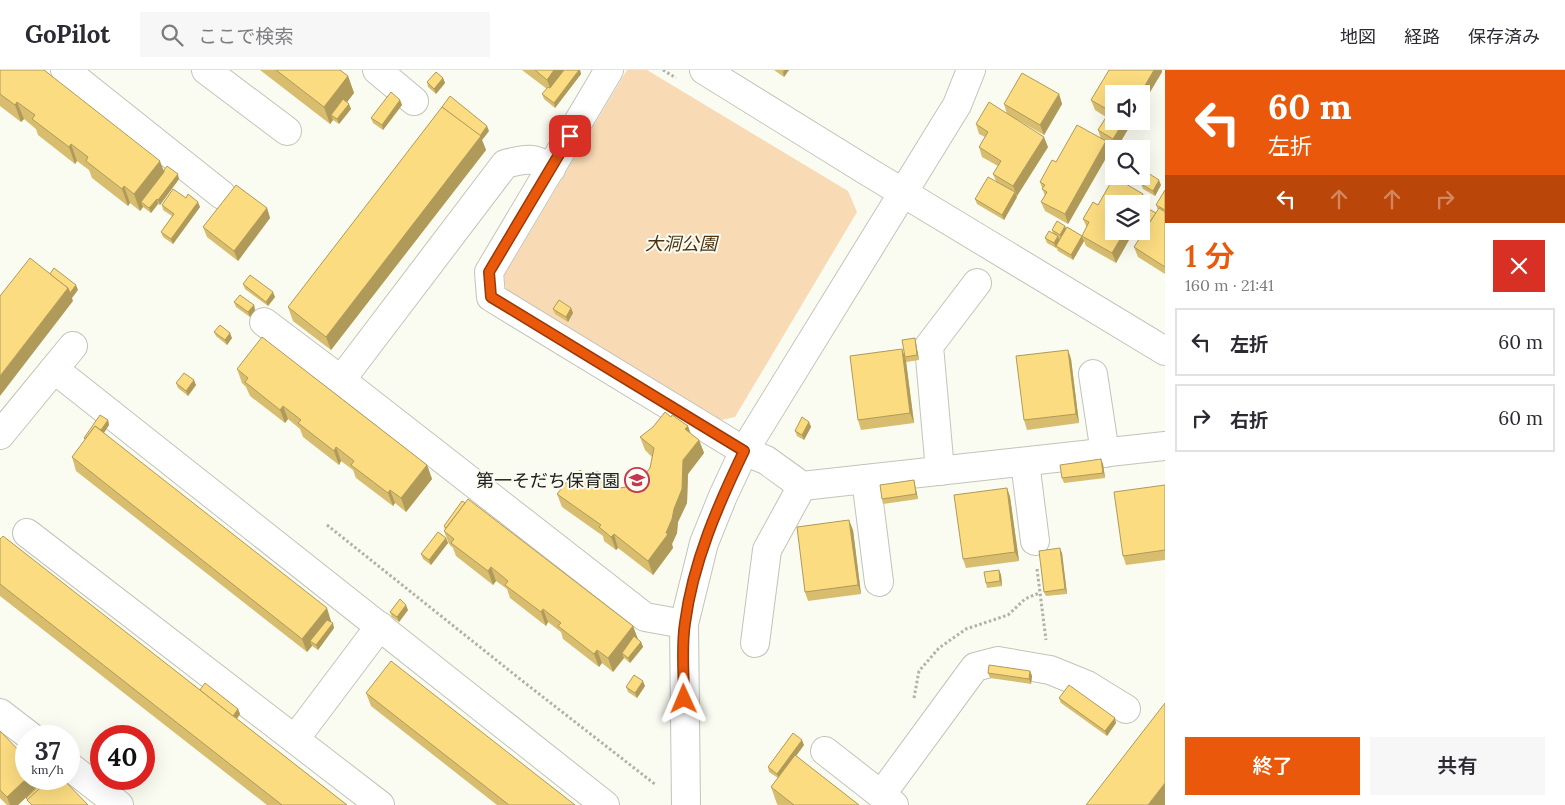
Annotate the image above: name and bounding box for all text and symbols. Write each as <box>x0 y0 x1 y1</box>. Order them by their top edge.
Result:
search box <box>140 12 490 57</box>
text: GoPilot <box>25 19 110 50</box>
icon: search <box>158 21 186 49</box>
text: ここで検索 <box>198 24 293 48</box>
text: 地図 <box>1340 25 1376 48</box>
text: 経路 <box>1404 25 1440 48</box>
text: 保存済み <box>1468 25 1540 48</box>
text: 60 m <box>1268 84 1352 129</box>
map controls <box>1105 85 1150 240</box>
button: sound <box>1105 85 1150 130</box>
icon: left <box>1185 90 1250 155</box>
pin <box>549 115 591 157</box>
icon: arrive <box>556 122 584 150</box>
text: 左折 <box>1268 132 1312 160</box>
button: search <box>1105 140 1150 185</box>
icon: left <box>1272 185 1300 213</box>
icon: ahead <box>1325 185 1353 213</box>
icon: ahead <box>1378 185 1406 213</box>
icon: right <box>1431 185 1459 213</box>
button: layers <box>1105 195 1150 240</box>
park label: 大洞公園 <box>645 232 720 255</box>
text: 1 分 <box>1185 237 1235 275</box>
button: close <box>1493 240 1545 292</box>
text: 160 m · 21:41 <box>1185 275 1274 295</box>
icon: left <box>1187 328 1215 356</box>
text: 60 m <box>1498 330 1543 354</box>
text: 左折 <box>1230 332 1268 356</box>
icon: right <box>1187 404 1215 432</box>
text: 60 m <box>1498 406 1543 430</box>
text: 右折 <box>1230 408 1268 432</box>
school or university icon: 第一そだち保育園 <box>624 467 650 493</box>
place label: 第一そだち保育園 <box>476 469 620 492</box>
position arrow <box>657 672 709 724</box>
speed limit sign: 40 <box>90 725 155 790</box>
text: 37 <box>35 735 60 767</box>
button: 終了 <box>1185 737 1360 795</box>
button: 共有 <box>1370 737 1545 795</box>
text: km/h <box>31 762 64 777</box>

